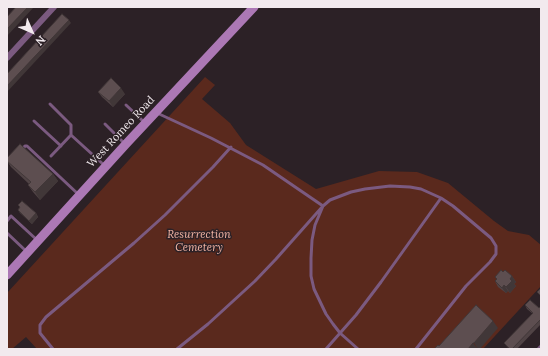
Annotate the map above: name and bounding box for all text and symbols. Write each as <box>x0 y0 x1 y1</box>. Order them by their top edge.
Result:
north arrow <box>12 12 52 52</box>
text: N <box>33 33 48 48</box>
street label: West Romeo Road <box>85 94 157 170</box>
park label: Resurrection Cemetery <box>167 228 231 254</box>

